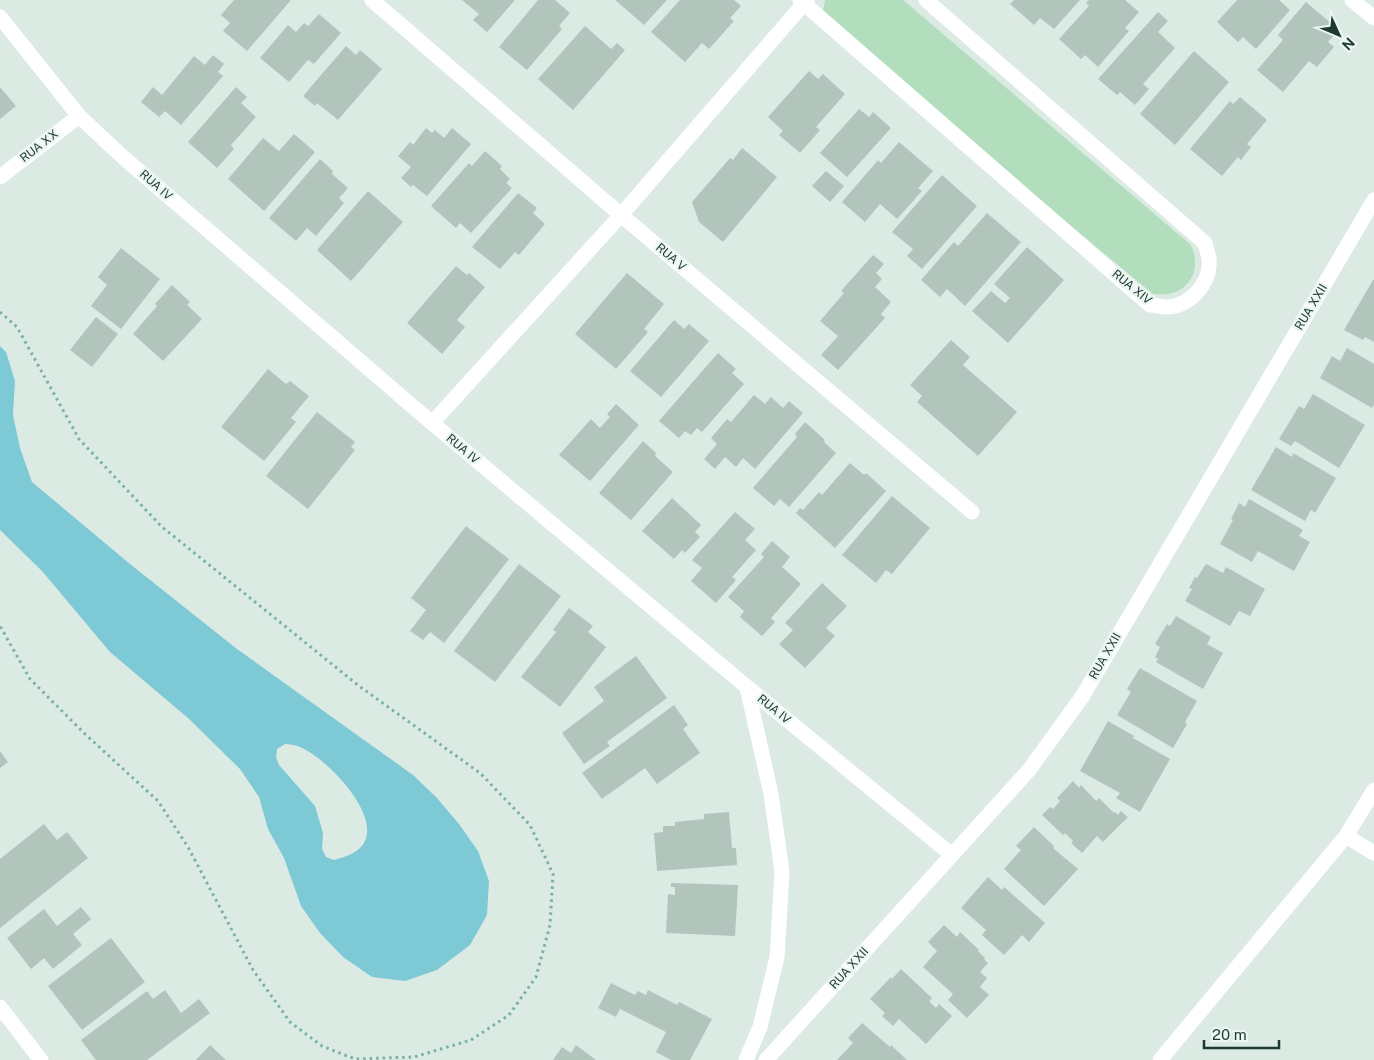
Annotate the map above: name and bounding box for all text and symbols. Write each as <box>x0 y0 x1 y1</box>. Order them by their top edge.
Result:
north arrow <box>1314 10 1364 60</box>
text: N <box>1339 35 1358 54</box>
street label: RUA XX <box>17 127 61 165</box>
street label: RUA IV <box>137 167 175 203</box>
street label: RUA V <box>653 240 689 274</box>
street label: RUA XIV <box>1109 267 1155 307</box>
street label: RUA XXII <box>1292 281 1330 333</box>
street label: RUA IV <box>444 431 482 467</box>
street label: RUA XXII <box>1086 630 1124 682</box>
street label: RUA IV <box>755 691 793 727</box>
street label: RUA XXII <box>827 944 871 992</box>
scale bar <box>1204 1018 1279 1050</box>
text: 20 m <box>1212 1026 1247 1043</box>

